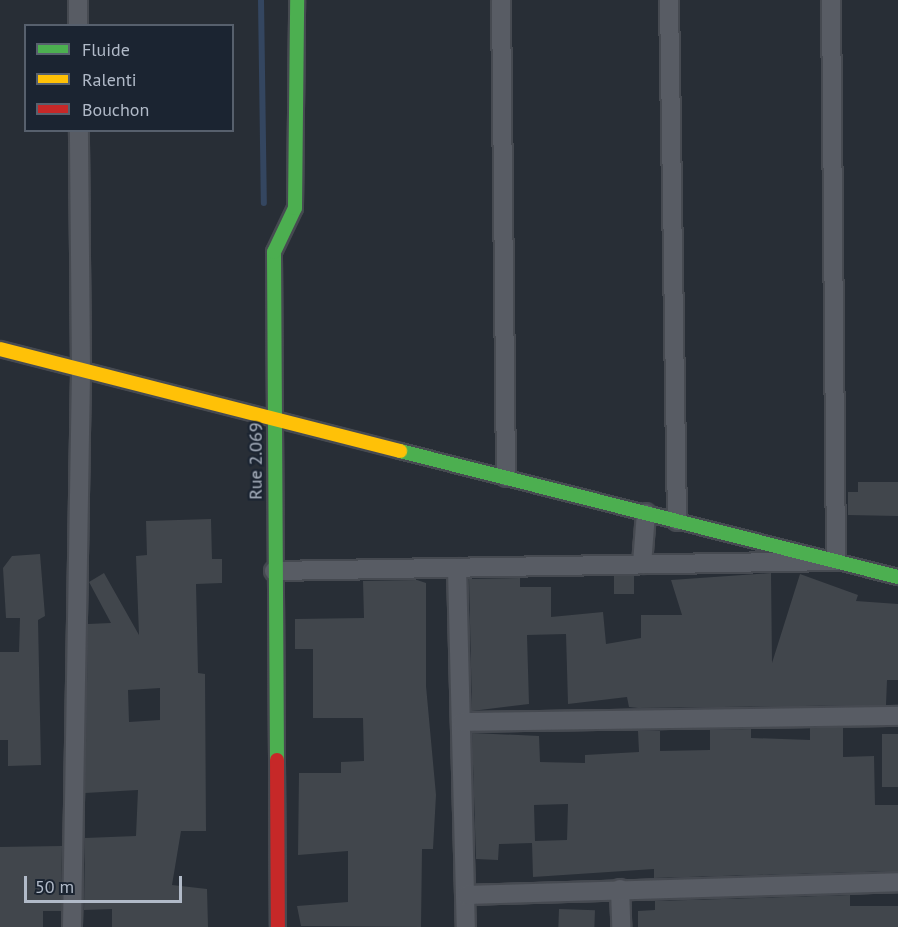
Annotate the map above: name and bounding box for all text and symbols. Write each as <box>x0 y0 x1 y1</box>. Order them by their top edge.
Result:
legend <box>24 24 234 132</box>
text: Fluide <box>82 38 130 61</box>
text: Ralenti <box>82 68 137 91</box>
text: Bouchon <box>82 98 149 121</box>
street label: Rue 2.069 <box>245 422 267 500</box>
scale bar <box>27 864 184 902</box>
text: 50 m <box>35 875 74 898</box>

